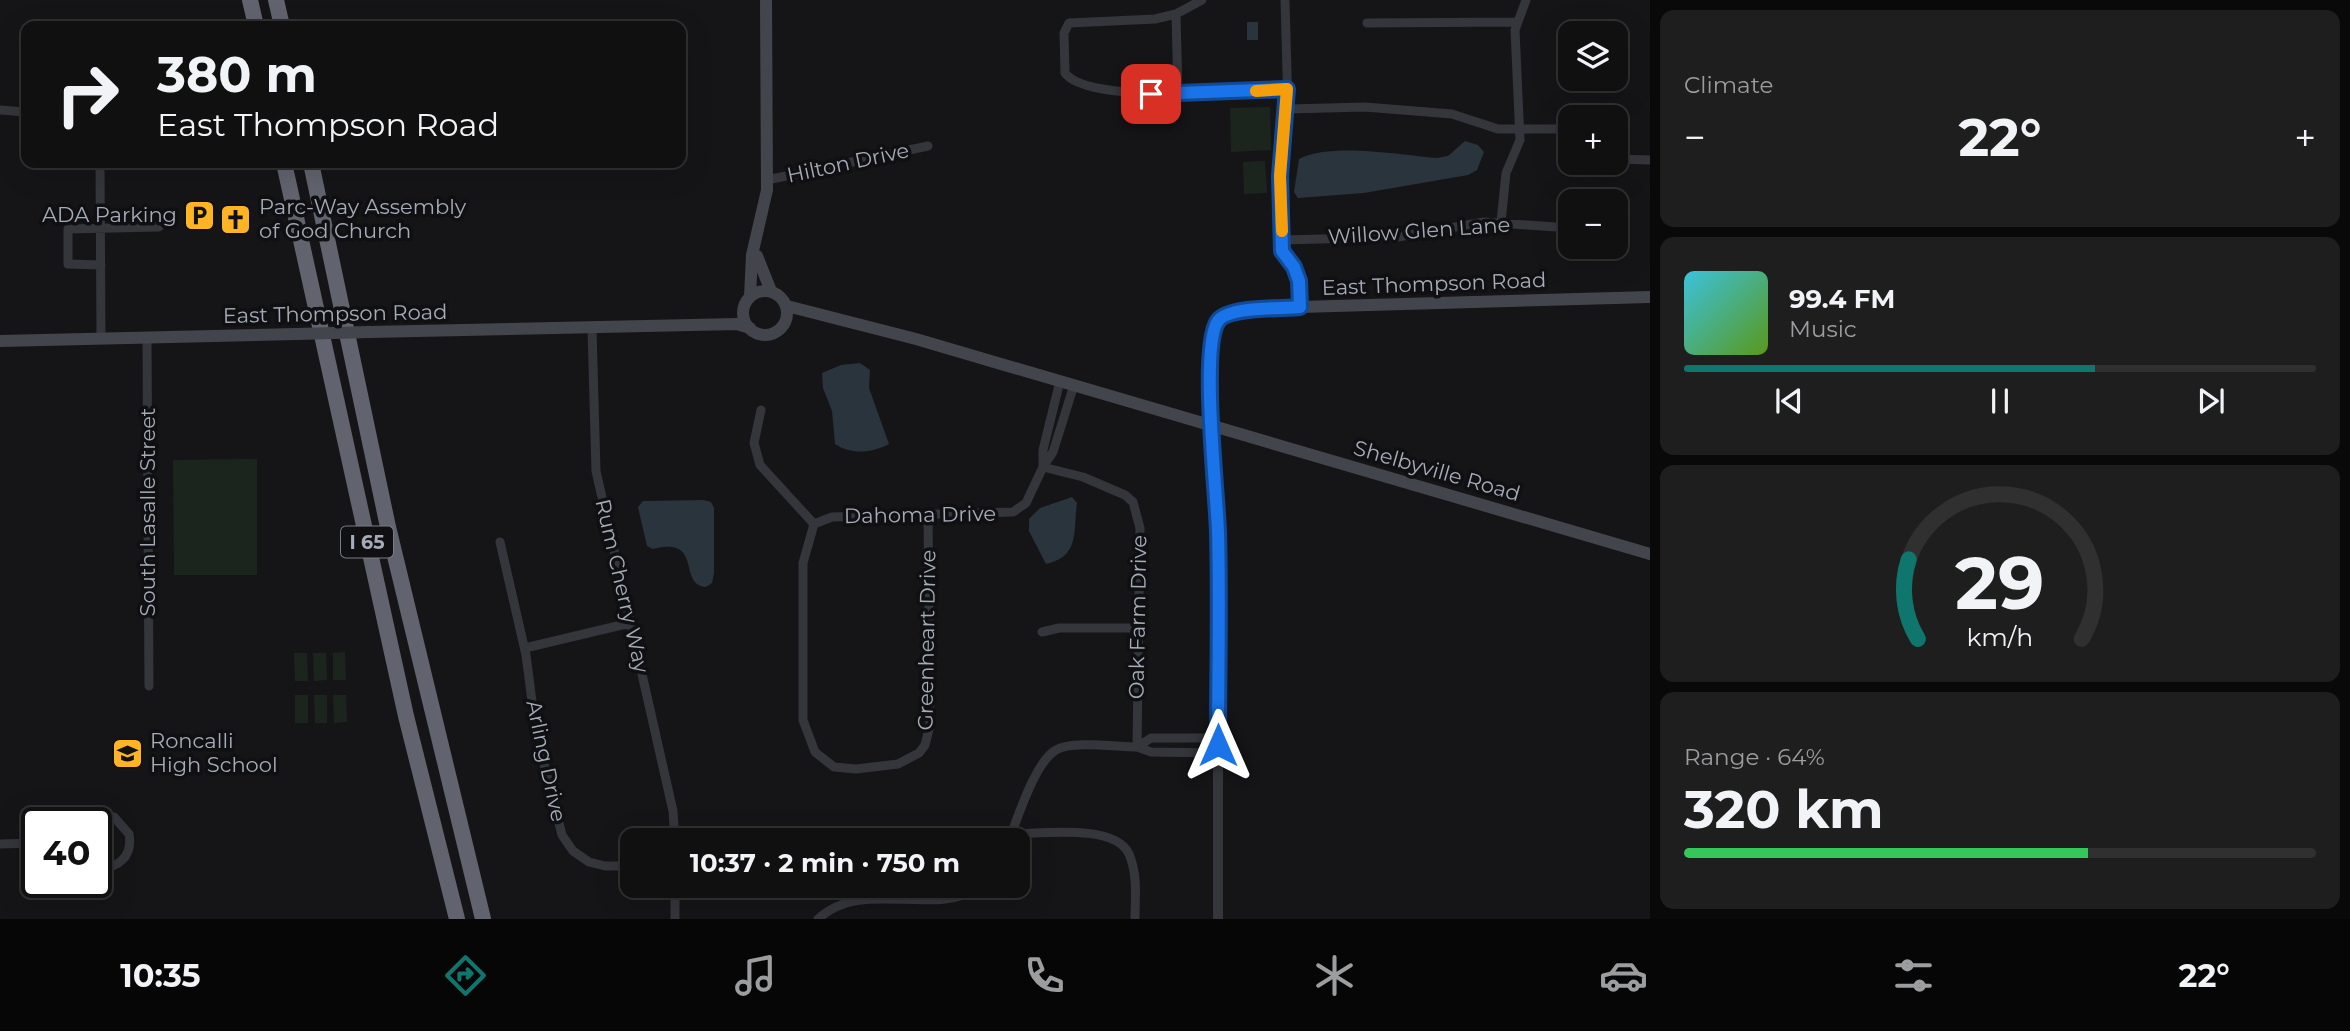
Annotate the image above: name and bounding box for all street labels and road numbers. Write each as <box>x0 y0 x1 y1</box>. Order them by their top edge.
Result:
street label: Hilton Drive <box>785 137 911 188</box>
street label: Willow Glen Lane <box>1327 212 1511 249</box>
street label: East Thompson Road <box>1321 267 1547 300</box>
street label: East Thompson Road <box>223 299 447 328</box>
street label: South Lasalle Street <box>135 408 160 616</box>
street label: Shelbyville Road <box>1351 435 1523 506</box>
street label: Rum Cherry Way <box>590 496 655 676</box>
street label: Dahoma Drive <box>844 501 996 528</box>
road number: I 65 <box>341 526 393 558</box>
street label: Oak Farm Drive <box>1124 535 1151 699</box>
street label: Greenheart Drive <box>912 549 941 731</box>
street label: Arling Drive <box>521 698 572 824</box>

